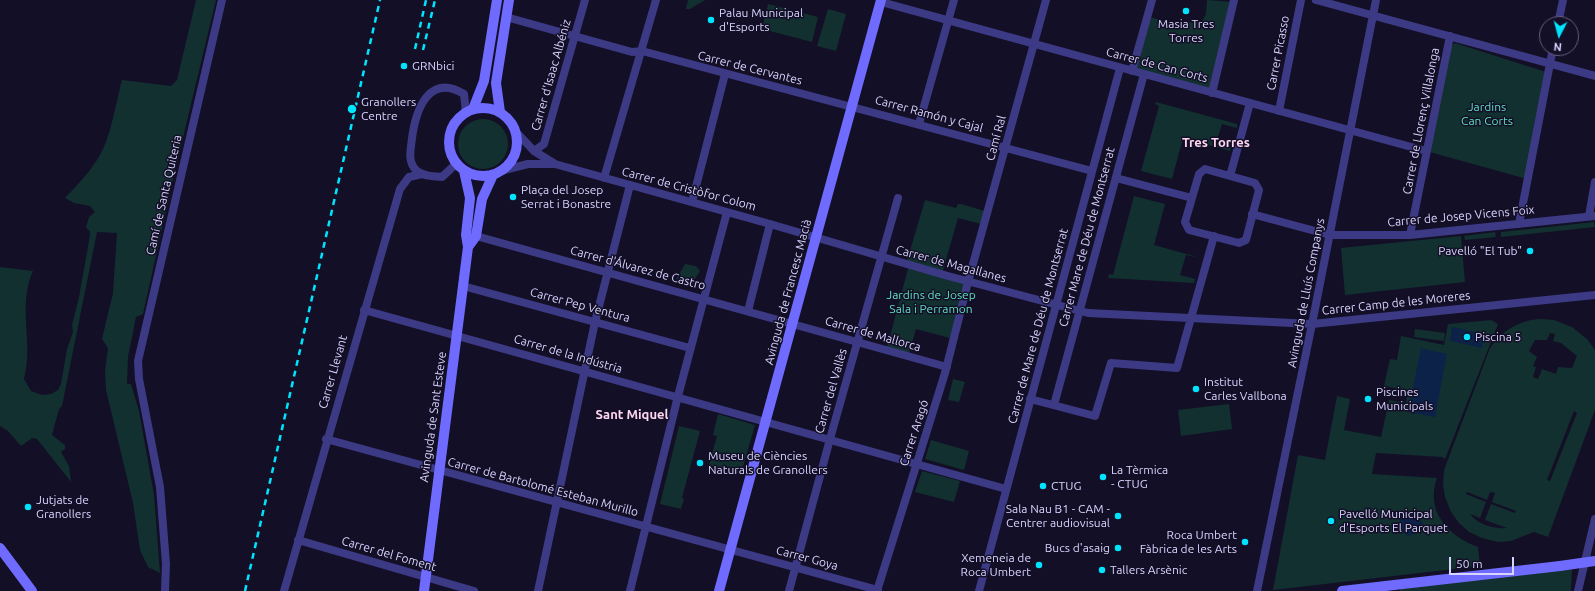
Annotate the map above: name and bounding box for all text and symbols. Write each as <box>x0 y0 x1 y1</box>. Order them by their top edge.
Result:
place label: Palau Municipal d'Esports <box>719 6 803 34</box>
marker: Masia Tres Torres <box>1181 6 1191 16</box>
street label: Carrer Picasso <box>1264 14 1292 92</box>
marker: Palau Municipal d'Esports <box>706 15 716 25</box>
north arrow <box>1539 16 1579 56</box>
place label: Masia Tres Torres <box>1158 17 1214 45</box>
street label: Carrer d'Isaac Albéniz <box>528 18 574 132</box>
text: N <box>1553 41 1563 53</box>
street label: Carrer de Can Corts <box>1104 44 1210 86</box>
street label: Carrer de Llorenç Villalonga <box>1400 46 1442 196</box>
street label: Carrer de Cervantes <box>696 48 804 88</box>
place label: GRNbici <box>412 59 454 73</box>
marker: GRNbici <box>399 61 409 71</box>
street label: Carrer Ramón y Cajal <box>873 93 985 135</box>
place label: Granollers Centre <box>361 95 416 123</box>
park label: Jardins Can Corts <box>1461 100 1513 128</box>
marker: Granollers Centre <box>346 103 358 115</box>
street label: Camí Ral <box>983 114 1009 162</box>
street label: Camí de Santa Quiteria <box>143 134 185 256</box>
district label: Tres Torres <box>1182 135 1250 151</box>
street label: Carrer Mare de Déu de Montserrat <box>1056 146 1118 328</box>
street label: Carrer de Cristòfor Colom <box>620 164 758 214</box>
place label: Plaça del Josep Serrat i Bonastre <box>521 183 611 211</box>
marker: Plaça del Josep Serrat i Bonastre <box>508 192 518 202</box>
street label: Carrer de Josep Vicens Foix <box>1387 202 1535 230</box>
street label: Avinguda de Lluís Companys <box>1284 217 1328 369</box>
street label: Avinguda de Francesc Macià <box>762 218 814 366</box>
street label: Carrer de Mare de Déu de Montserrat <box>1005 227 1071 425</box>
street label: Carrer de Magallanes <box>894 242 1008 286</box>
street label: Carrer d'Álvarez de Castro <box>569 243 707 293</box>
place label: Pavelló "El Tub" <box>1438 244 1522 258</box>
marker: Pavelló "El Tub" <box>1525 246 1535 256</box>
street label: Carrer Pep Ventura <box>528 285 632 325</box>
park label: Jardins de Josep Sala i Perramon <box>886 288 976 316</box>
street label: Carrer Camp de les Moreres <box>1321 288 1471 318</box>
street label: Carrer de Mallorca <box>823 313 923 355</box>
place label: Piscina 5 <box>1475 330 1521 344</box>
street label: Carrer de la Indústria <box>512 332 624 376</box>
marker: Piscina 5 <box>1462 332 1472 342</box>
street label: Carrer Llevant <box>316 333 350 411</box>
street label: Carrer del Vallès <box>812 347 850 435</box>
street label: Avinguda de Sant Esteve <box>417 351 449 483</box>
place label: Institut Carles Vallbona <box>1204 375 1287 403</box>
marker: Institut Carles Vallbona <box>1191 384 1201 394</box>
place label: Piscines Municipals <box>1376 385 1433 413</box>
marker: Piscines Municipals <box>1363 394 1373 404</box>
street label: Carrer Aragó <box>896 398 932 468</box>
district label: Sant Miquel <box>596 407 668 423</box>
place label: Museu de Ciències Naturals de Granollers <box>708 449 828 477</box>
street label: Carrer de Bartolomé Esteban Murillo <box>446 455 640 519</box>
marker: Museu de Ciències Naturals de Granollers <box>695 458 705 468</box>
place label: La Tèrmica - CTUG <box>1111 463 1168 491</box>
marker: La Tèrmica - CTUG <box>1098 472 1108 482</box>
place label: CTUG <box>1051 479 1081 493</box>
marker: CTUG <box>1038 481 1048 491</box>
place label: Jutjats de Granollers <box>36 493 91 521</box>
marker: Jutjats de Granollers <box>23 502 33 512</box>
place label: Sala Nau B1 - CAM - Centrer audiovisual <box>1006 502 1110 530</box>
place label: Pavelló Municipal d'Esports El Parquet <box>1339 507 1448 535</box>
marker: Sala Nau B1 - CAM - Centrer audiovisual <box>1113 511 1123 521</box>
marker: Pavelló Municipal d'Esports El Parquet <box>1326 516 1336 526</box>
place label: Roca Umbert Fàbrica de les Arts <box>1140 528 1237 556</box>
street label: Carrer del Foment <box>340 534 438 574</box>
marker: Roca Umbert Fàbrica de les Arts <box>1240 537 1250 547</box>
place label: Bucs d'asaig <box>1045 541 1110 555</box>
street label: Carrer Goya <box>775 543 839 573</box>
marker: Bucs d'asaig <box>1113 543 1123 553</box>
scale bar <box>1451 549 1516 575</box>
place label: Xemeneia de Roca Umbert <box>961 551 1031 579</box>
text: 50 m <box>1456 557 1483 570</box>
marker: Xemeneia de Roca Umbert <box>1034 560 1044 570</box>
place label: Tallers Arsènic <box>1110 563 1187 577</box>
marker: Tallers Arsènic <box>1097 565 1107 575</box>

